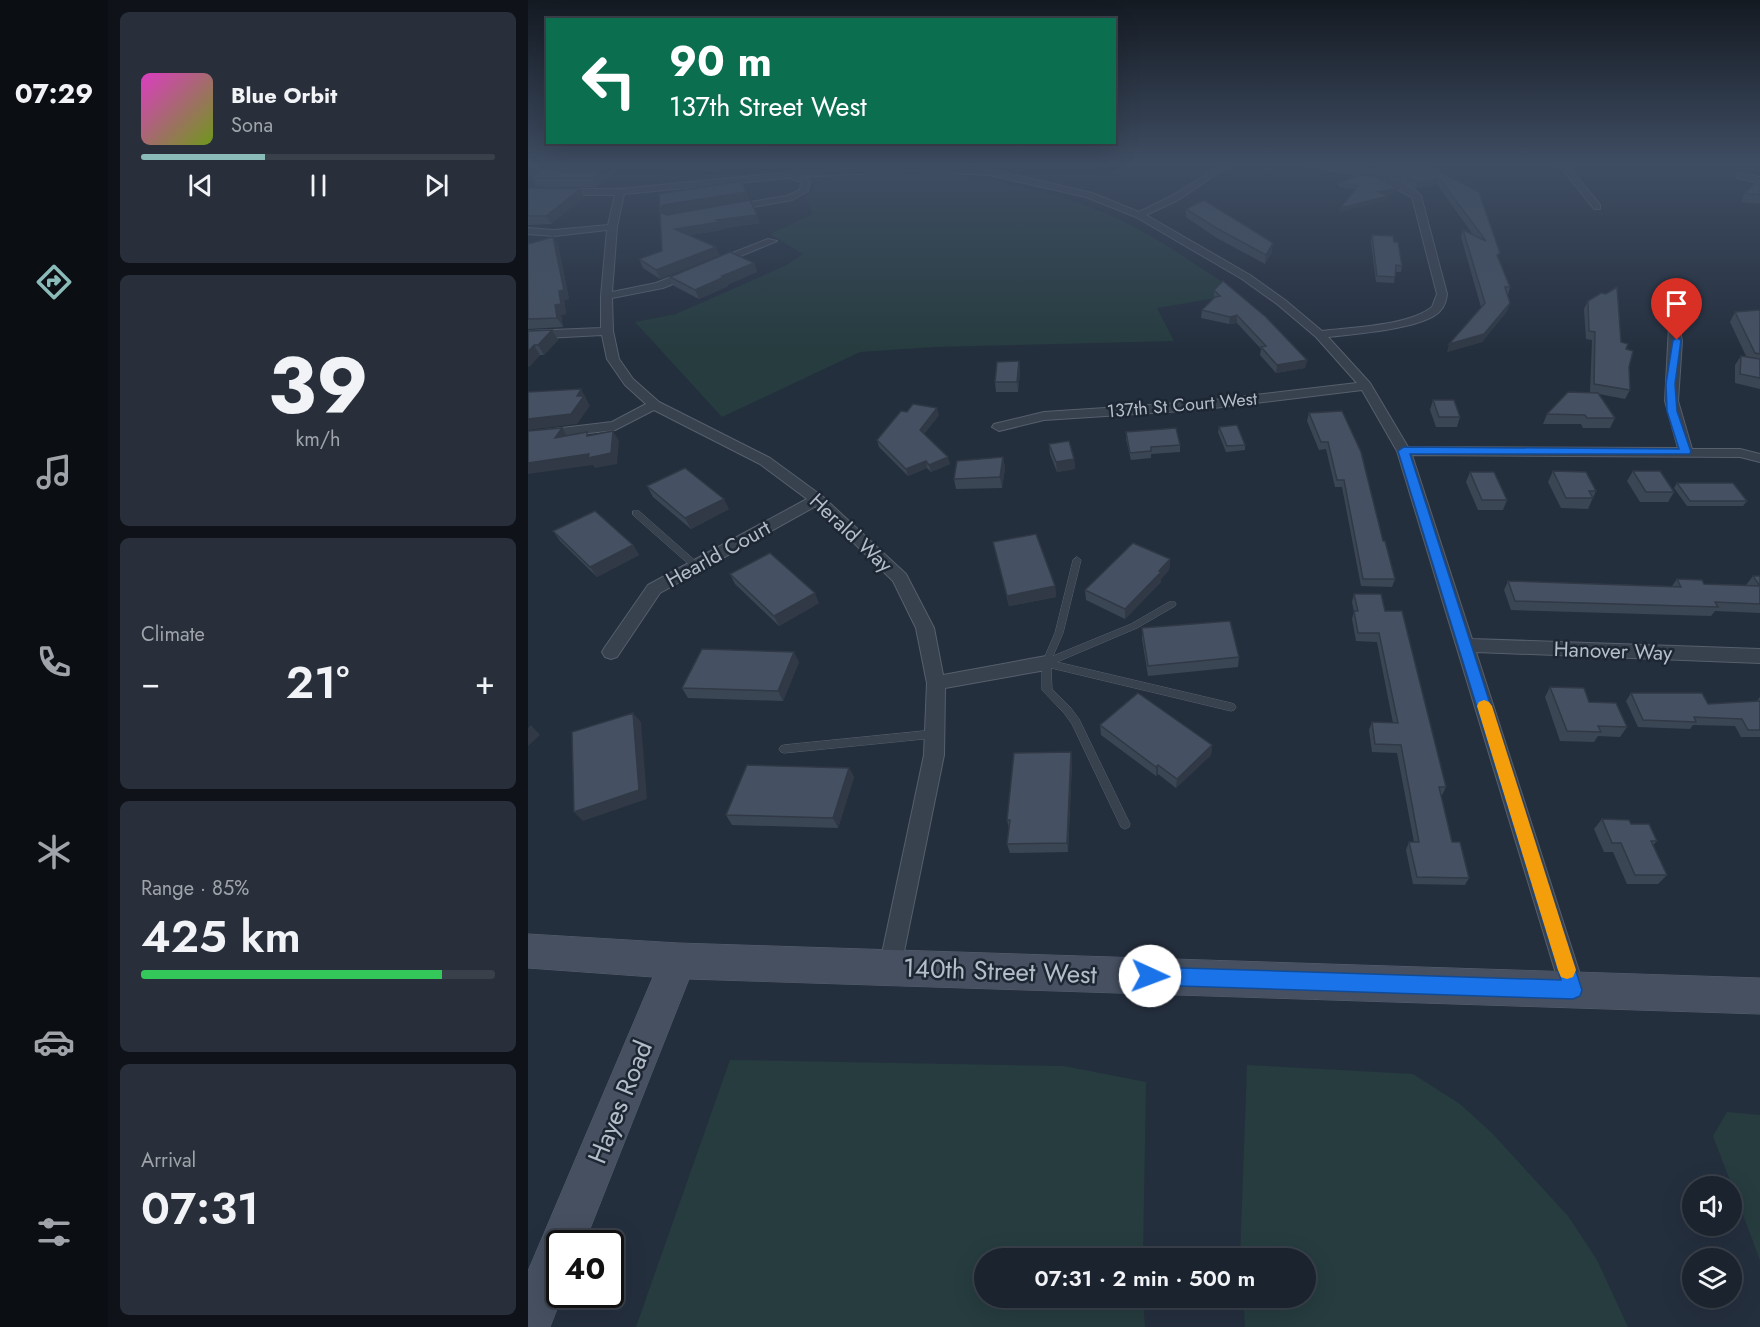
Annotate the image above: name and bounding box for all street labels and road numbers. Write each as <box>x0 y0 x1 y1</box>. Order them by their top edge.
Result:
street label: 137th St Court West <box>1106 385 1259 425</box>
street label: Herald Way <box>803 487 900 580</box>
street label: Hearld Court <box>660 513 776 595</box>
street label: Hanover Way <box>1553 634 1673 668</box>
street label: 140th Street West <box>903 949 1098 993</box>
street label: Hayes Road <box>578 1035 662 1169</box>

